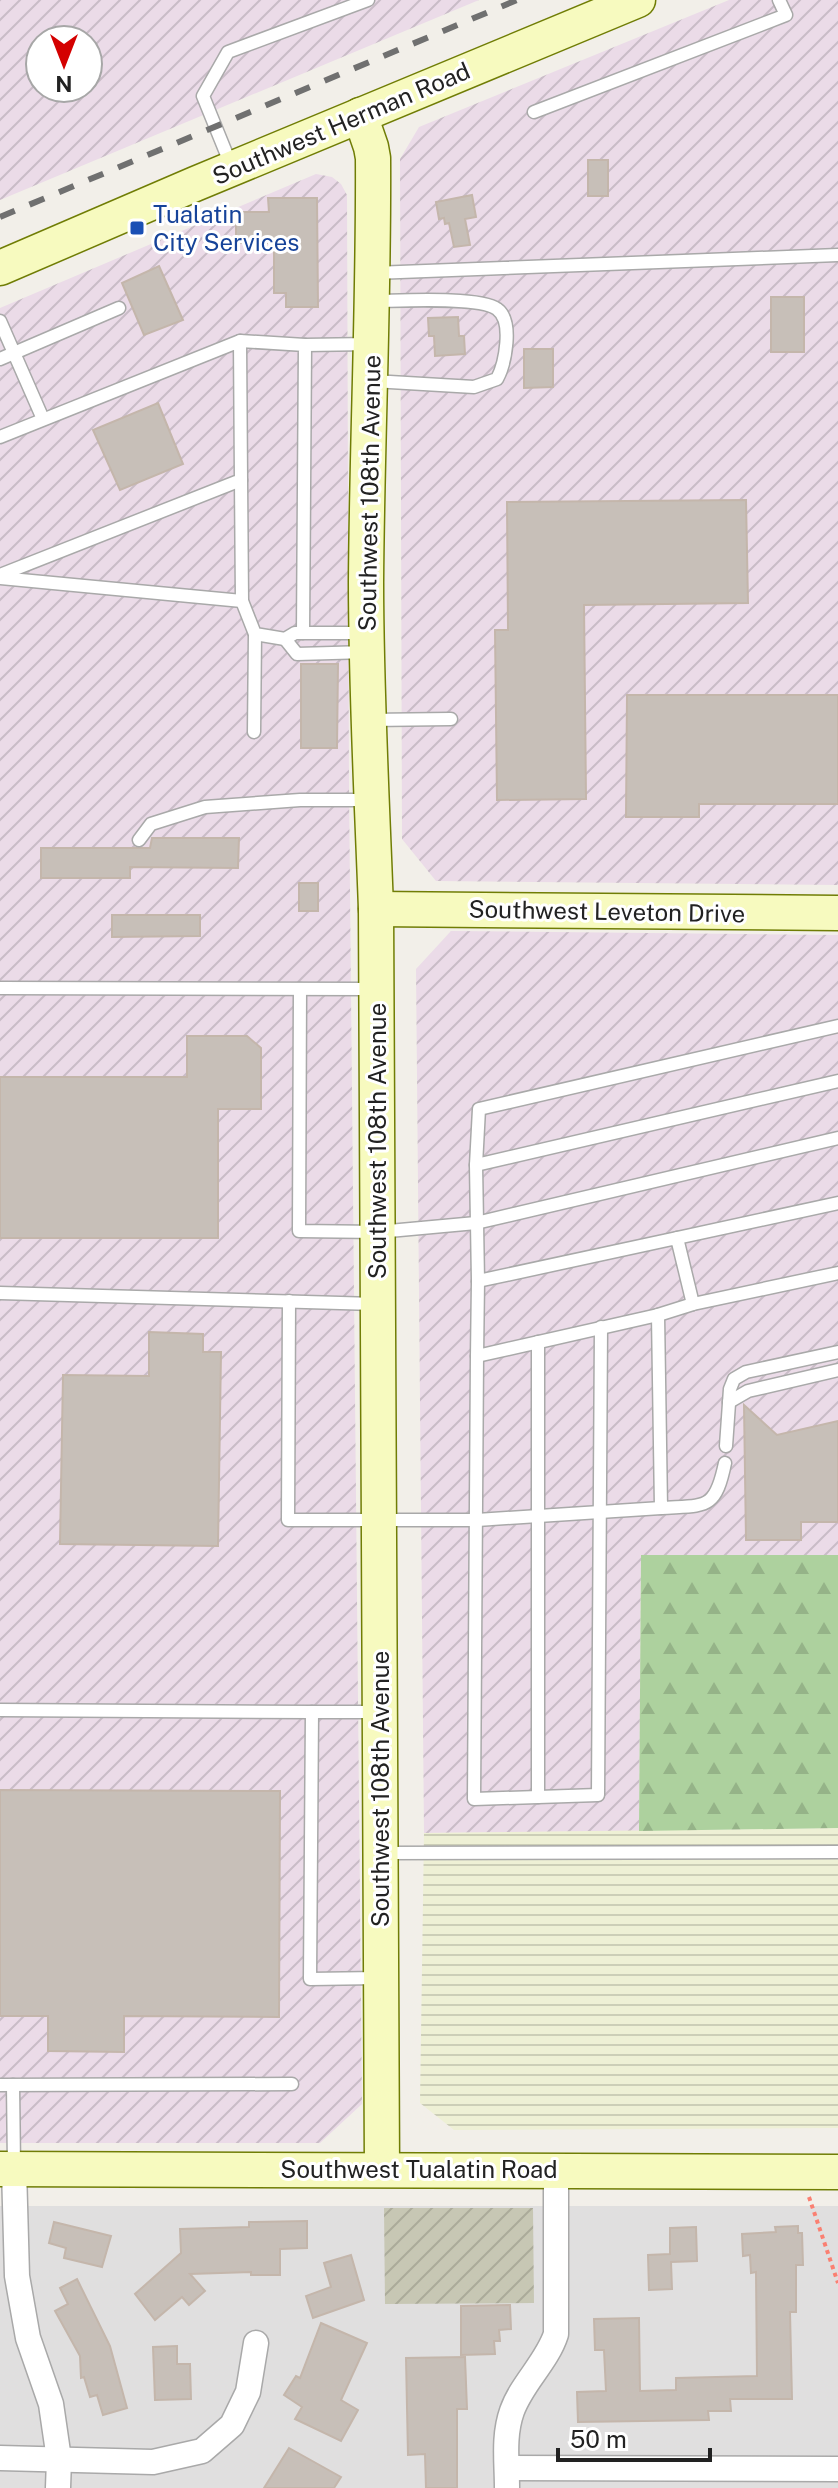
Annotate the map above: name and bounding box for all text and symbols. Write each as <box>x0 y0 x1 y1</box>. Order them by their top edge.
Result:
north arrow <box>24 24 104 104</box>
street label: Southwest Herman Road <box>208 56 474 190</box>
text: N <box>55 71 73 97</box>
place label: Tualatin City Services <box>153 200 299 256</box>
marker: Tualatin City Services <box>128 219 146 237</box>
street label: Southwest 108th Avenue <box>353 354 385 632</box>
street label: Southwest Leveton Drive <box>468 895 746 927</box>
street label: Southwest 108th Avenue <box>363 1003 391 1279</box>
street label: Southwest 108th Avenue <box>366 1651 394 1927</box>
street label: Southwest Tualatin Road <box>280 2155 558 2183</box>
scale bar <box>558 2412 710 2462</box>
text: 50 m <box>570 2425 627 2453</box>

